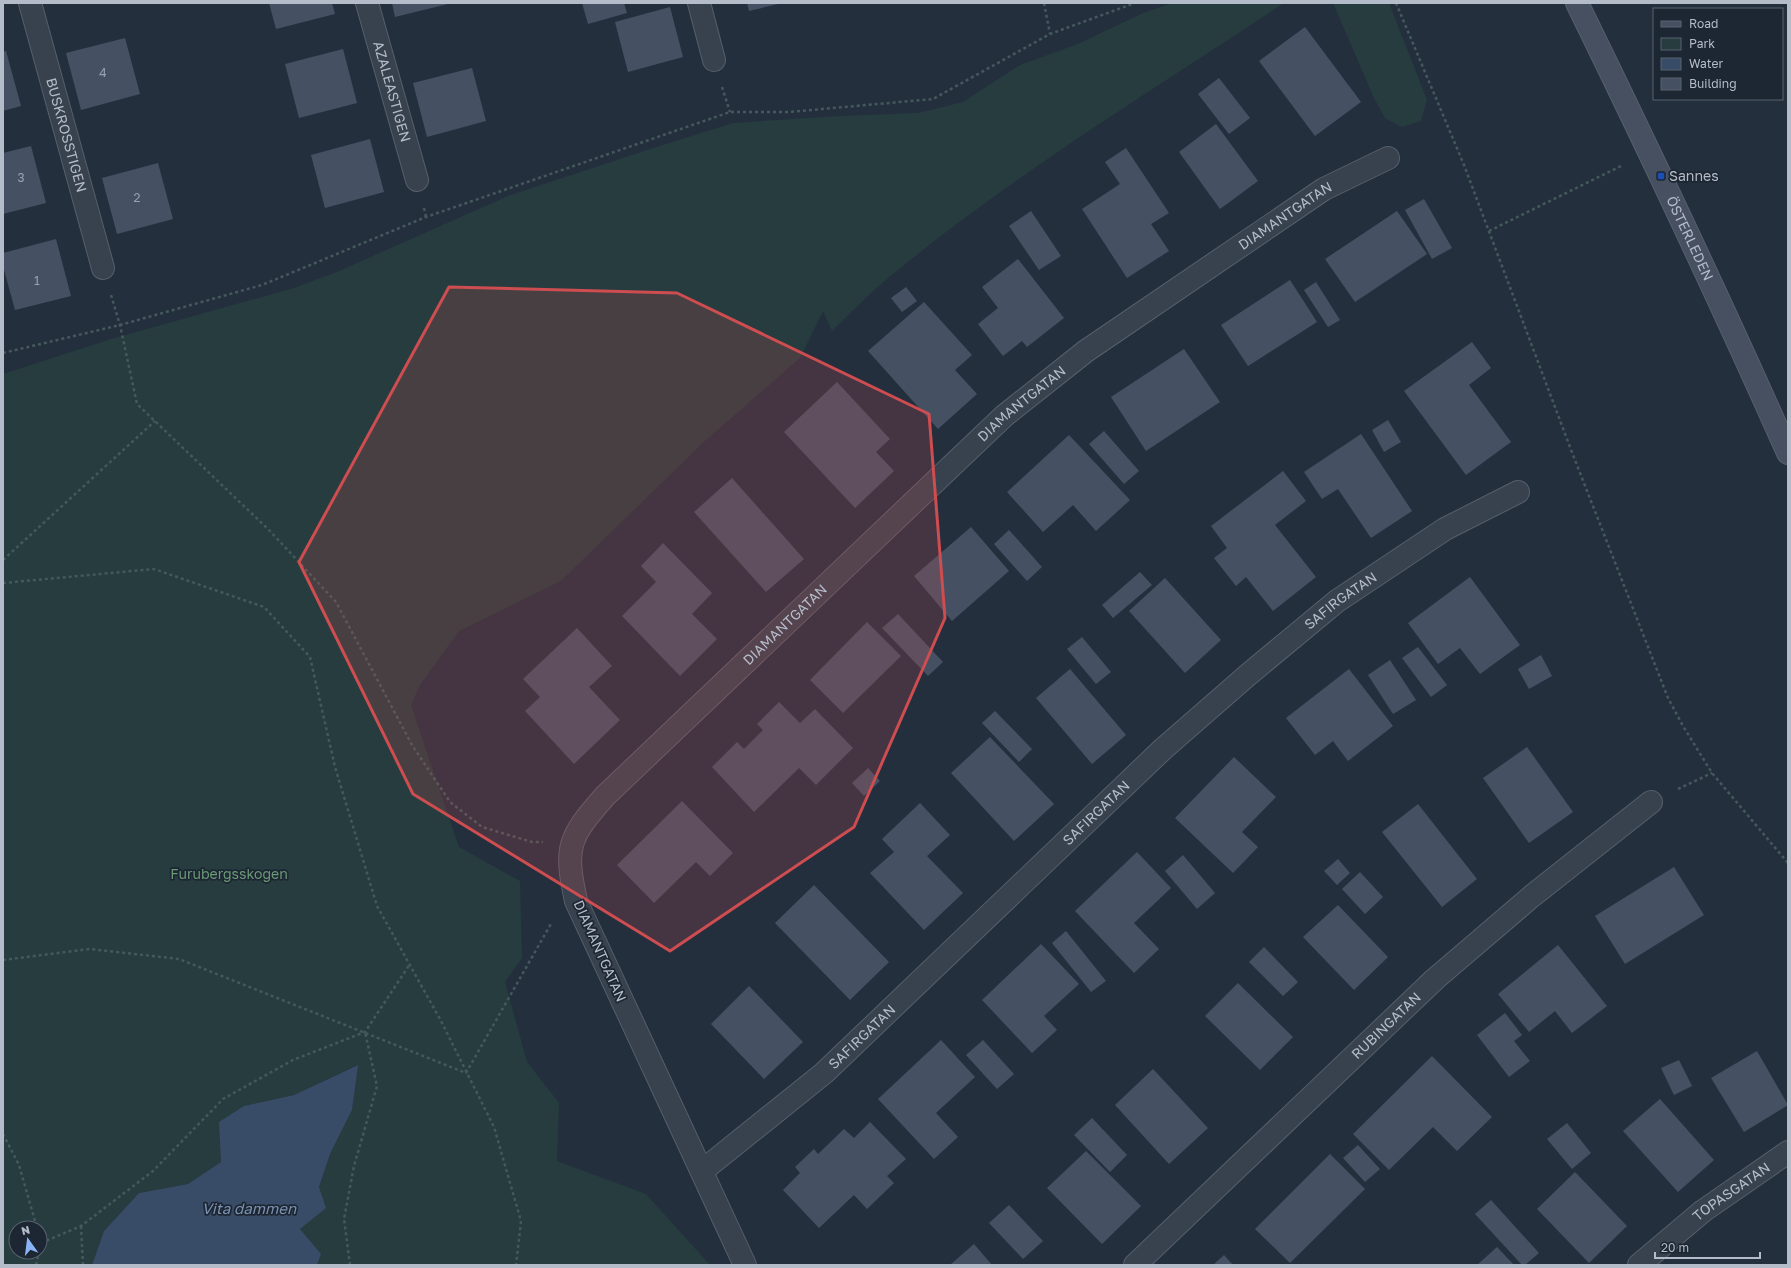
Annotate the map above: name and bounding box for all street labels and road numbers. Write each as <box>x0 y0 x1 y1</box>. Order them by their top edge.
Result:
street label: AZALEASTIGEN <box>370 39 415 144</box>
street label: BUSKROSSTIGEN <box>43 76 91 194</box>
street label: DIAMANTGATAN <box>1235 178 1334 253</box>
street label: ÖSTERLEDEN <box>1663 193 1717 283</box>
street label: DIAMANTGATAN <box>974 362 1069 445</box>
street label: SAFIRGATAN <box>1301 568 1380 633</box>
street label: DIAMANTGATAN <box>739 580 830 668</box>
street label: SAFIRGATAN <box>1059 777 1133 848</box>
street label: DIAMANTGATAN <box>570 897 630 1004</box>
street label: RUBINGATAN <box>1348 988 1424 1062</box>
street label: SAFIRGATAN <box>825 1001 899 1072</box>
street label: TOPASGATAN <box>1689 1158 1773 1224</box>

